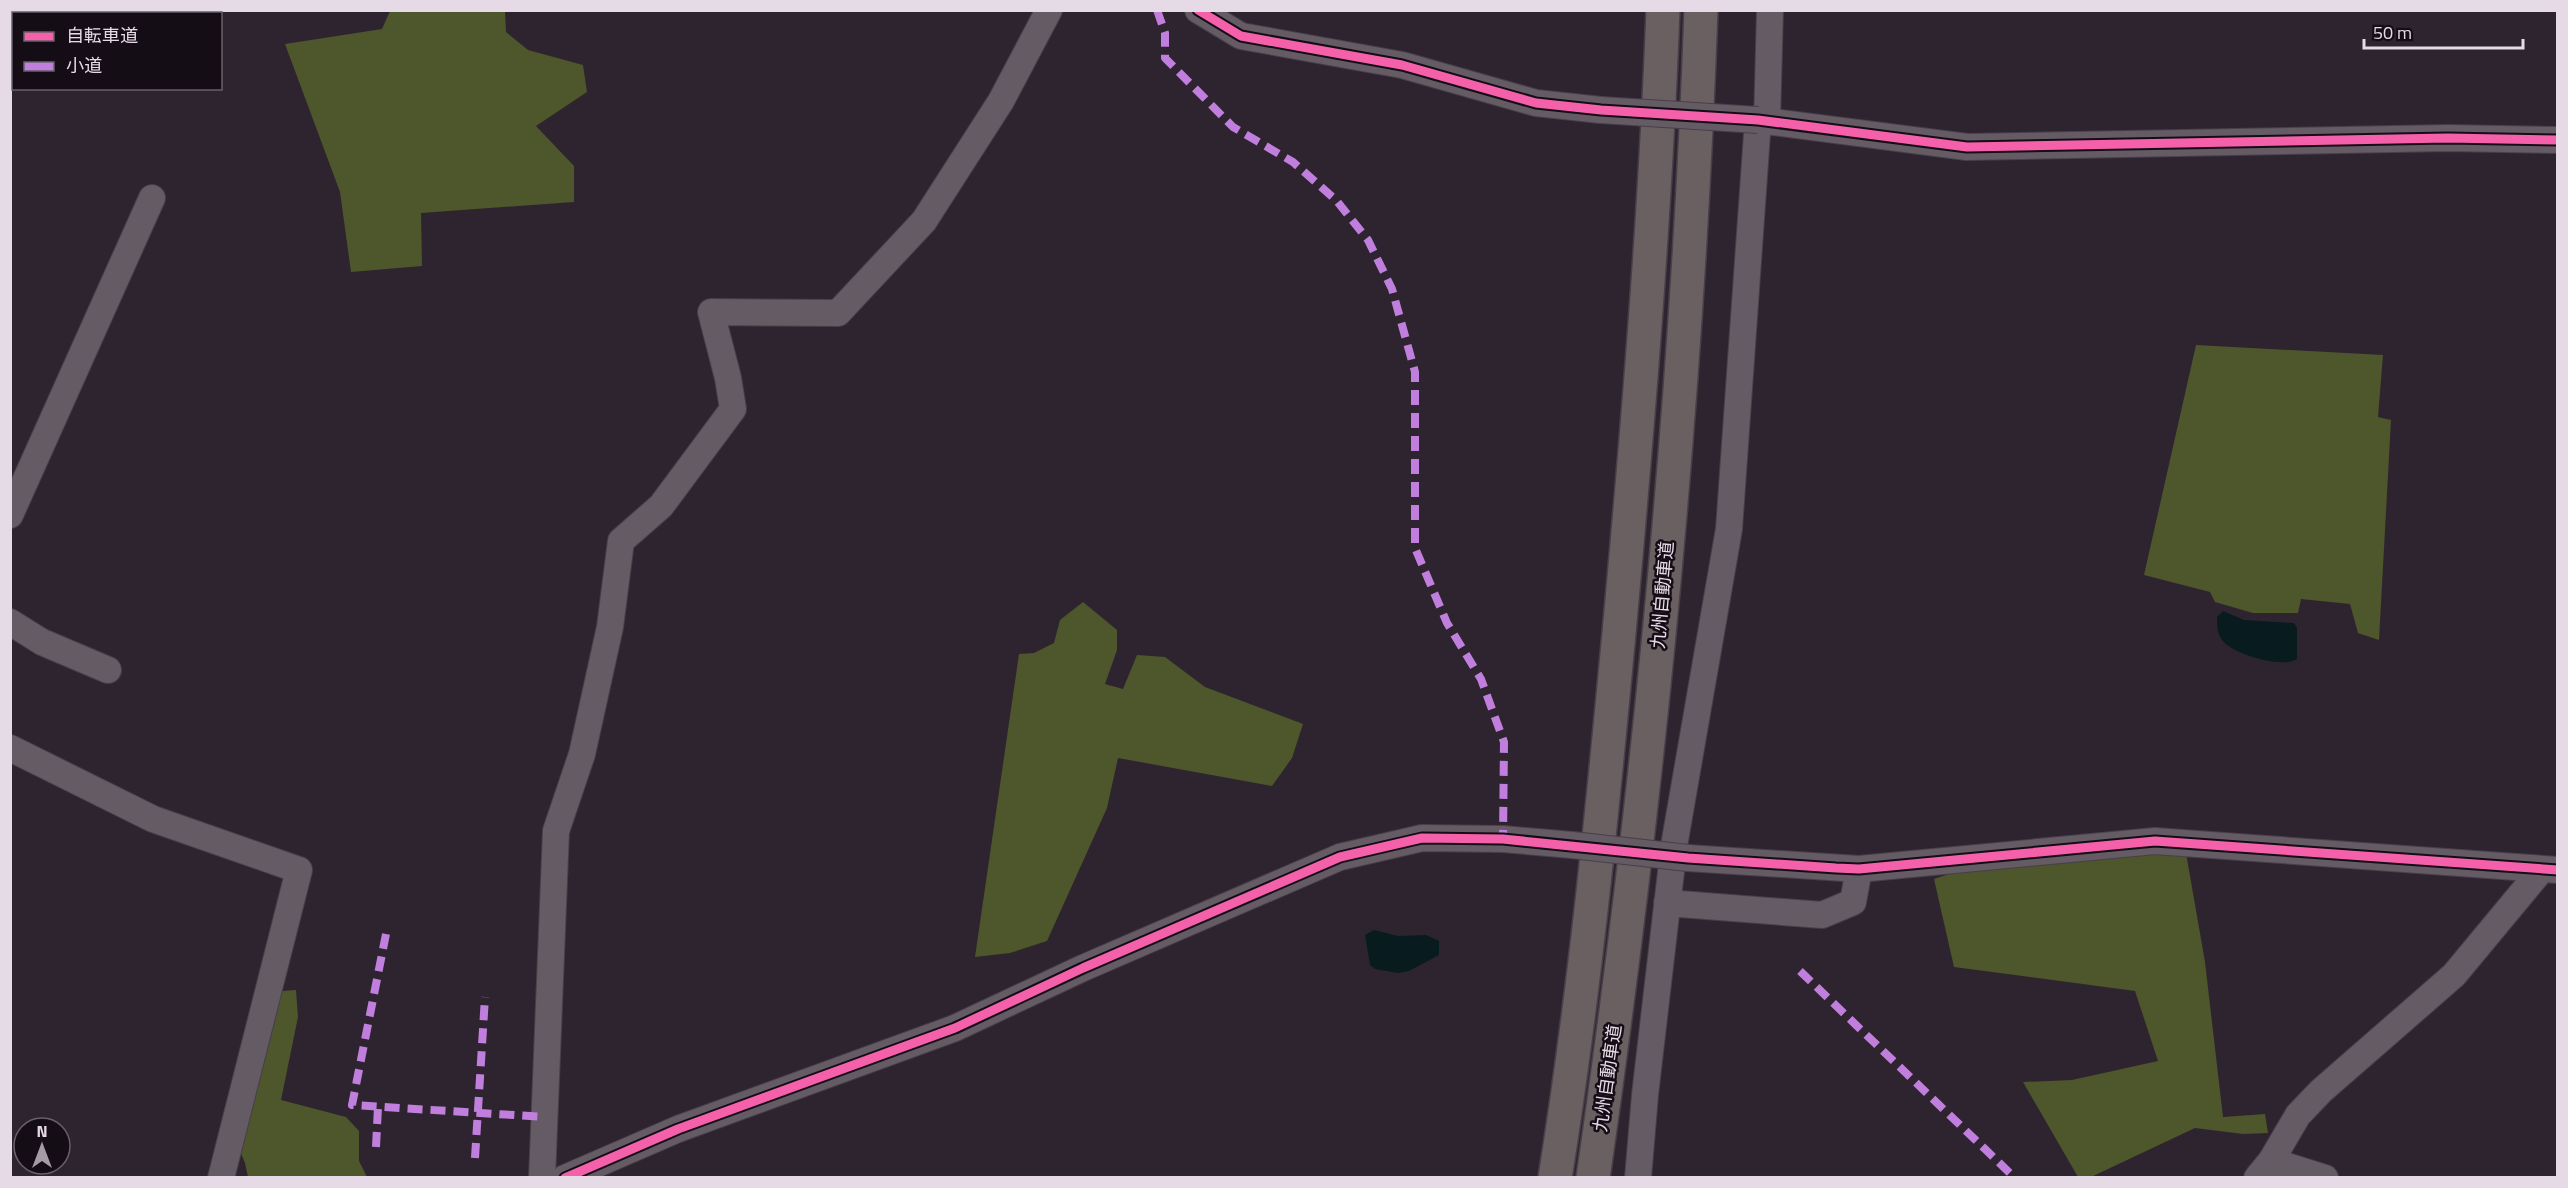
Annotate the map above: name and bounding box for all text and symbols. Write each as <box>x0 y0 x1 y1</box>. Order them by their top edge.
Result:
legend <box>12 12 222 90</box>
scale bar <box>2364 12 2523 50</box>
text: 50 m <box>2373 19 2412 46</box>
text: 自転車道 <box>66 22 138 49</box>
text: 小道 <box>66 52 102 79</box>
street label: 九州自動車道 <box>1644 540 1680 650</box>
street label: 九州自動車道 <box>1586 1023 1628 1133</box>
north arrow <box>12 1116 72 1176</box>
text: N <box>36 1119 48 1143</box>

